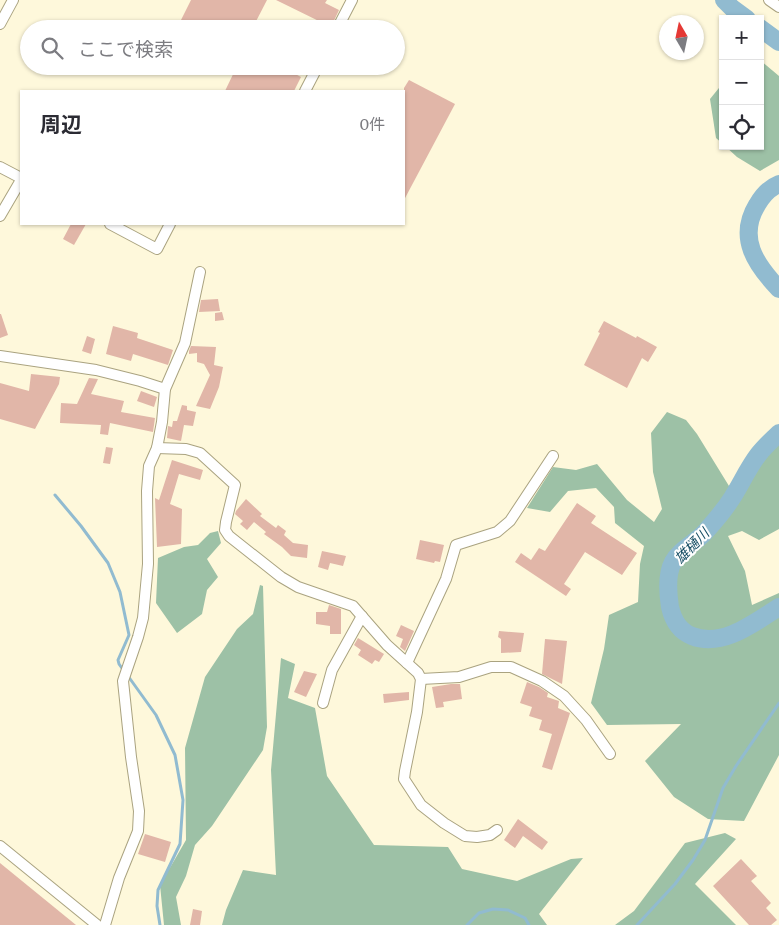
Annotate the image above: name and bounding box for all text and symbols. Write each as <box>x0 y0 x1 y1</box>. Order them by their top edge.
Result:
north arrow <box>659 15 704 60</box>
map controls <box>719 15 764 150</box>
button: + <box>719 15 764 60</box>
search box <box>20 20 405 75</box>
icon: search <box>38 34 66 62</box>
text: ここで検索 <box>78 34 173 62</box>
button: − <box>719 60 764 105</box>
button: locate <box>719 105 764 150</box>
text: 周辺 <box>40 107 82 138</box>
text: 0件 <box>360 111 385 135</box>
water label: 雄樋川 <box>669 522 714 567</box>

